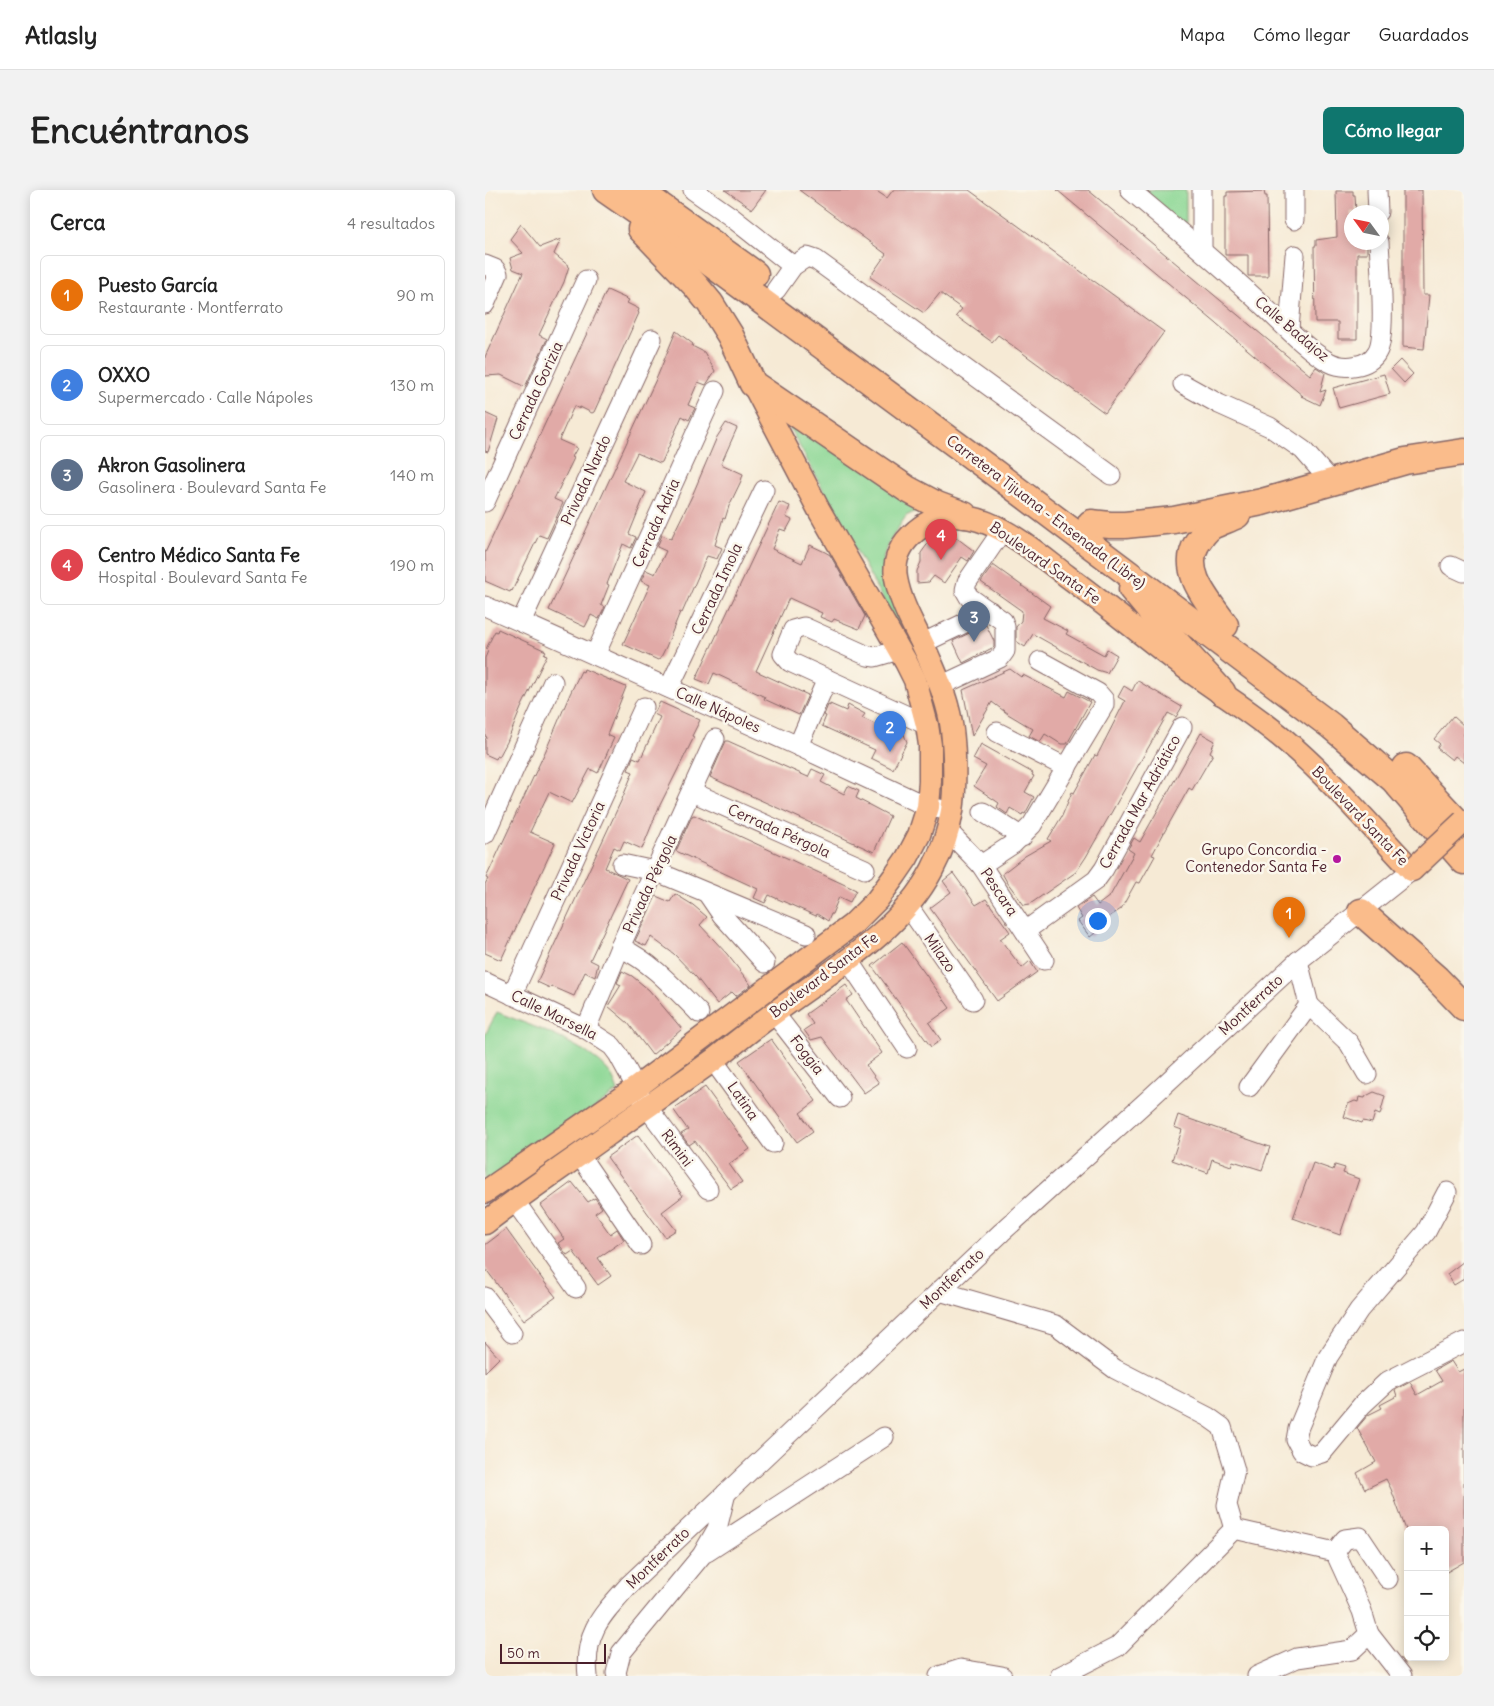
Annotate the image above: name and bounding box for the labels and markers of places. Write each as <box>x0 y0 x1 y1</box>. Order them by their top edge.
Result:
pin: 4 <box>925 519 957 560</box>
pin: 3 <box>958 601 990 642</box>
pin: 2 <box>874 711 906 752</box>
place label: Grupo Concordia - Contenedor Santa Fe <box>1185 840 1327 876</box>
marker: Grupo Concordia - Contenedor Santa Fe <box>1331 853 1343 865</box>
pin: 1 <box>1273 897 1305 938</box>

